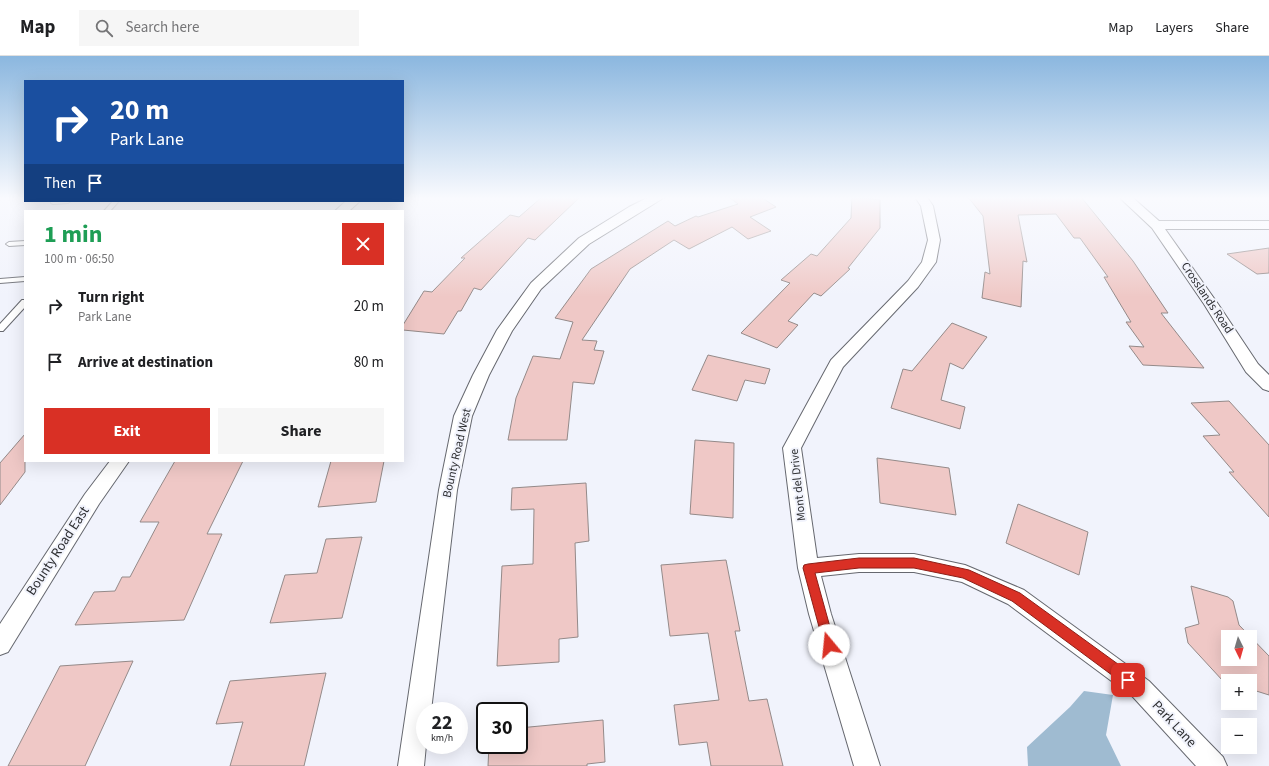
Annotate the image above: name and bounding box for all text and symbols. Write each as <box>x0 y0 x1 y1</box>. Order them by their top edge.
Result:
search box <box>79 10 359 46</box>
text: Map <box>20 14 55 41</box>
icon: search <box>93 17 115 39</box>
text: Search here <box>125 17 199 38</box>
text: Map <box>1108 18 1133 38</box>
text: Layers <box>1155 18 1193 38</box>
text: Share <box>1215 18 1249 38</box>
text: 20 m <box>110 90 169 130</box>
icon: right <box>44 96 96 148</box>
text: Park Lane <box>110 127 184 152</box>
icon: arrive <box>84 172 106 194</box>
text: Then <box>44 173 76 194</box>
text: 1 min <box>44 217 102 252</box>
button: close <box>342 223 384 265</box>
text: 100 m · 06:50 <box>44 250 114 268</box>
street label: Crosslands Road <box>1177 259 1237 337</box>
text: Turn right <box>78 287 144 308</box>
icon: right <box>44 295 66 317</box>
text: 20 m <box>354 296 384 317</box>
text: Park Lane <box>78 308 131 326</box>
icon: arrive <box>44 351 66 373</box>
text: Arrive at destination <box>78 352 213 373</box>
text: 80 m <box>354 352 384 373</box>
street label: Bounty Road West <box>438 407 476 499</box>
button: Exit <box>44 408 210 454</box>
button: Share <box>218 408 384 454</box>
street label: Mont del Drive <box>786 448 810 522</box>
street label: Bounty Road East <box>22 502 95 600</box>
position arrow <box>808 624 850 666</box>
north arrow <box>1221 630 1257 666</box>
map controls <box>1221 630 1257 754</box>
pin <box>1111 663 1145 697</box>
icon: arrive <box>1117 669 1139 691</box>
button: + <box>1221 674 1257 710</box>
street label: Park Lane <box>1147 696 1201 752</box>
speed limit sign: 30 <box>476 702 528 754</box>
text: 22 <box>431 709 453 737</box>
button: − <box>1221 718 1257 754</box>
text: km/h <box>431 731 453 745</box>

